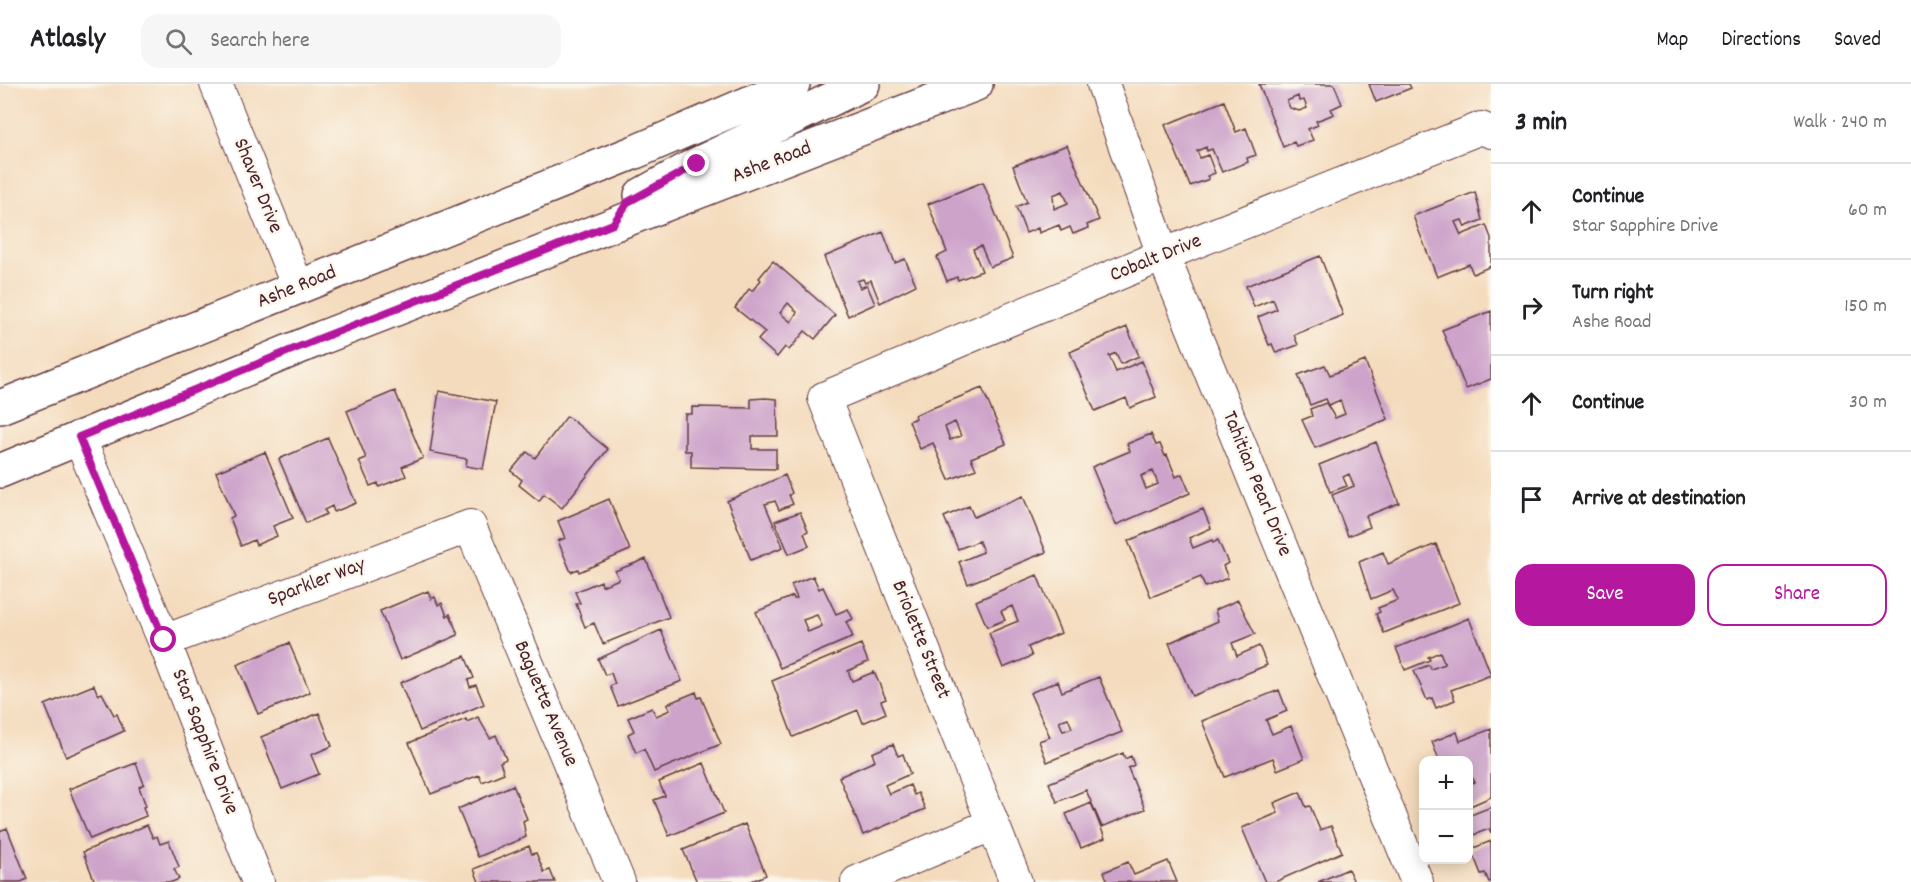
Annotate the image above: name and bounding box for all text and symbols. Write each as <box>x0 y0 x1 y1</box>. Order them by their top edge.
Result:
search box <box>141 14 561 68</box>
text: Atlasly <box>30 21 105 61</box>
icon: search <box>162 25 195 58</box>
text: Search here <box>210 26 310 57</box>
text: Map <box>1657 26 1688 56</box>
text: Directions <box>1721 26 1801 56</box>
text: Saved <box>1834 26 1881 56</box>
text: 3 min <box>1515 105 1567 142</box>
text: Walk · 240 m <box>1793 109 1887 137</box>
street label: Shaver Drive <box>224 134 290 238</box>
street label: Ashe Road <box>728 134 816 192</box>
route end <box>683 150 709 176</box>
text: Continue <box>1572 182 1644 213</box>
icon: ahead <box>1515 195 1548 228</box>
text: 60 m <box>1848 197 1887 225</box>
text: Star Sapphire Drive <box>1572 213 1718 241</box>
street label: Cobalt Drive <box>1106 227 1206 291</box>
street label: Ashe Road <box>253 258 341 318</box>
text: Turn right <box>1572 278 1654 309</box>
icon: right <box>1515 291 1548 324</box>
text: 150 m <box>1844 293 1887 321</box>
text: Ashe Road <box>1572 309 1651 337</box>
icon: ahead <box>1515 387 1548 420</box>
text: Continue <box>1572 388 1644 419</box>
text: 30 m <box>1849 389 1887 417</box>
street label: Tahitian Pearl Drive <box>1213 407 1299 561</box>
icon: arrive <box>1515 483 1548 516</box>
text: Arrive at destination <box>1572 484 1746 515</box>
street label: Sparkler Way <box>264 550 371 615</box>
button: Save <box>1515 564 1695 626</box>
button: Share <box>1707 564 1887 626</box>
street label: Briolette Street <box>883 576 958 704</box>
route start <box>150 626 176 652</box>
street label: Baguette Avenue <box>505 636 585 772</box>
street label: Star Sapphire Drive <box>162 665 246 819</box>
map controls <box>1419 756 1473 864</box>
button: + <box>1419 756 1473 810</box>
button: − <box>1419 810 1473 864</box>

